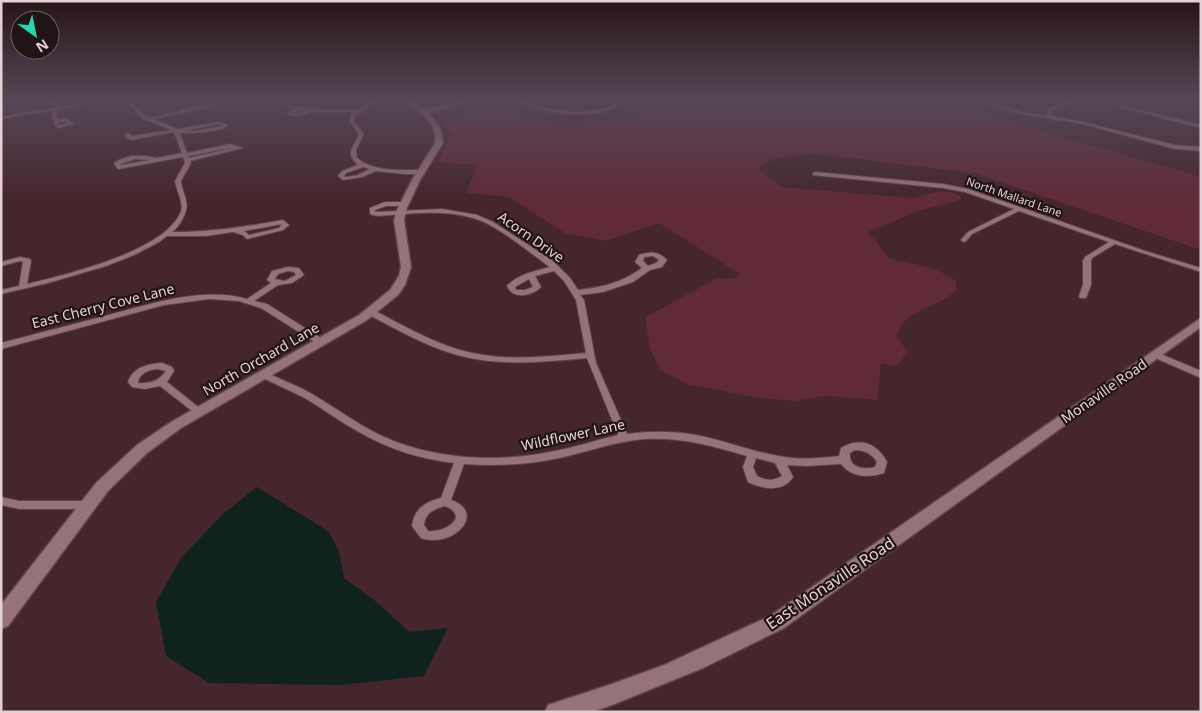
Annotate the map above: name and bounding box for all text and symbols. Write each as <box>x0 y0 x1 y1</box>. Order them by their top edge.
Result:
north arrow <box>10 10 60 60</box>
text: N <box>32 35 52 57</box>
street label: North Mallard Lane <box>964 173 1064 220</box>
street label: Acorn Drive <box>494 207 568 266</box>
street label: East Cherry Cove Lane <box>30 279 176 332</box>
street label: North Orchard Lane <box>199 317 322 400</box>
street label: Monaville Road <box>1057 354 1150 427</box>
street label: Wildflower Lane <box>519 414 627 455</box>
street label: East Monaville Road <box>761 532 899 634</box>

